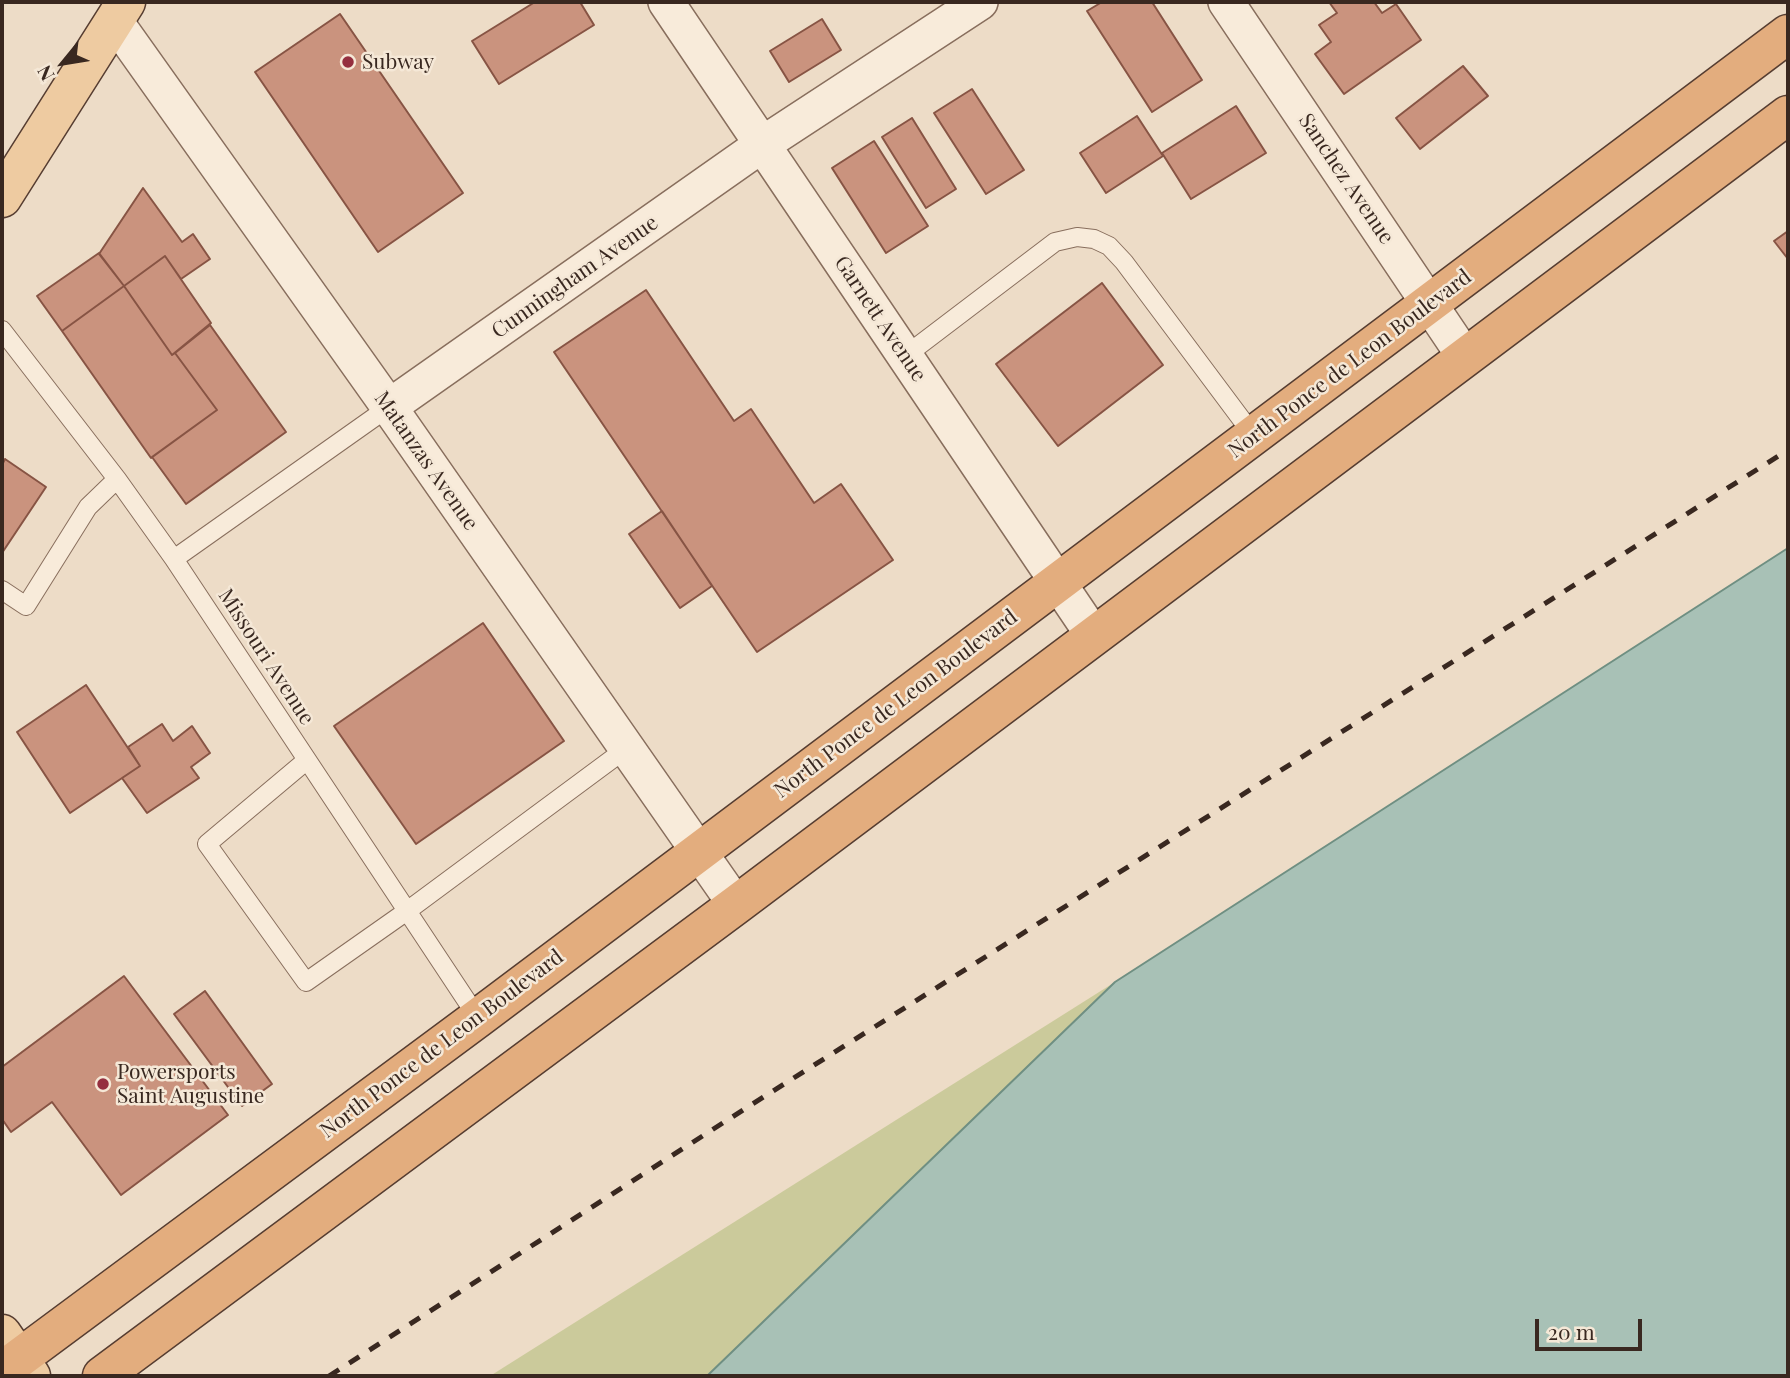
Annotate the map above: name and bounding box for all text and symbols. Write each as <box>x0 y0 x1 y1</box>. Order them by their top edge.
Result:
north arrow <box>28 28 98 98</box>
place label: Subway <box>362 49 434 75</box>
marker: Subway <box>340 54 356 70</box>
text: N <box>30 61 60 86</box>
street label: Sanchez Avenue <box>1293 109 1399 249</box>
street label: Cunningham Avenue <box>487 210 663 344</box>
street label: Garnett Avenue <box>829 251 931 387</box>
street label: North Ponce de Leon Boulevard <box>1224 264 1476 464</box>
street label: Matanzas Avenue <box>369 387 483 535</box>
street label: Missouri Avenue <box>213 584 319 730</box>
street label: North Ponce de Leon Boulevard <box>770 604 1022 804</box>
street label: North Ponce de Leon Boulevard <box>316 944 568 1144</box>
place label: Powersports Saint Augustine <box>117 1059 264 1109</box>
marker: Powersports Saint Augustine <box>95 1076 111 1092</box>
scale bar <box>1538 1304 1645 1348</box>
text: 20 m <box>1548 1317 1595 1345</box>

